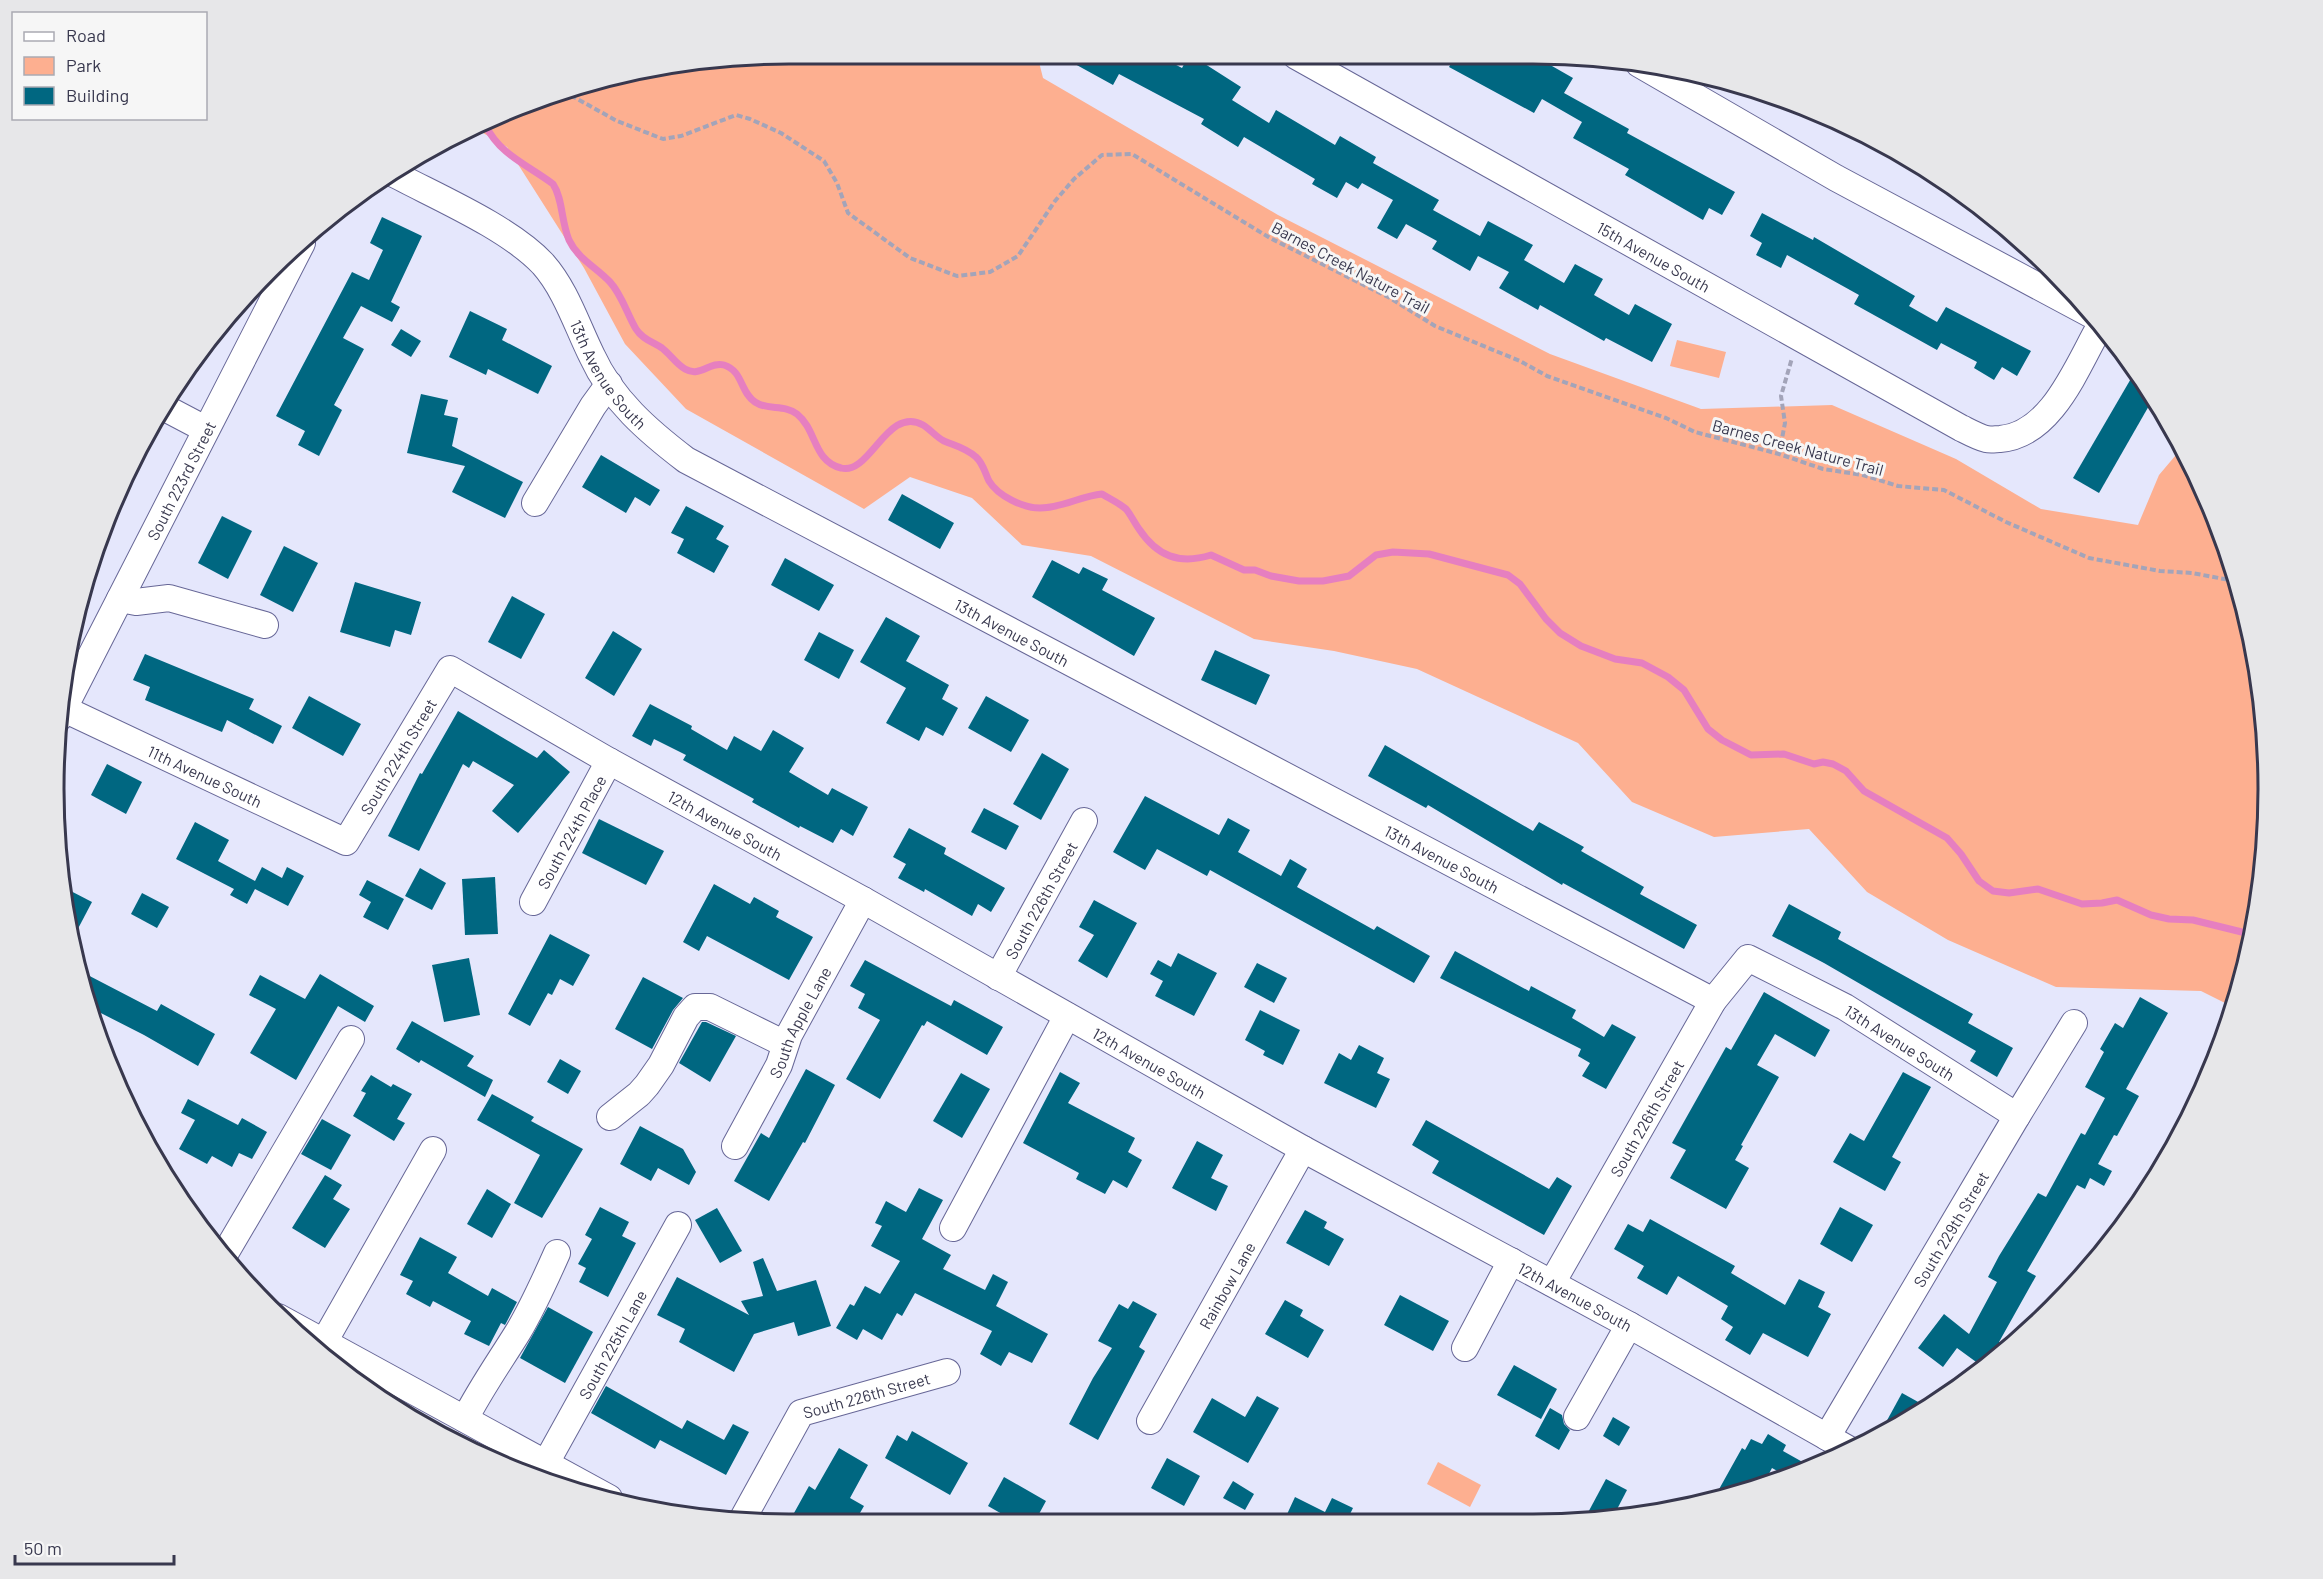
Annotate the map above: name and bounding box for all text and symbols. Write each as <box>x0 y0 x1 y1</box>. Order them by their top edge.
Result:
legend <box>12 12 207 120</box>
text: Road <box>66 24 106 46</box>
text: Park <box>66 54 101 76</box>
text: Building <box>66 84 129 106</box>
street label: Barnes Creek Nature Trail <box>1269 217 1433 317</box>
street label: 15th Avenue South <box>1594 217 1714 295</box>
street label: 13th Avenue South <box>567 317 651 432</box>
street label: Barnes Creek Nature Trail <box>1710 415 1886 479</box>
street label: South 223rd Street <box>142 418 219 543</box>
street label: 13th Avenue South <box>952 594 1073 670</box>
street label: South 224th Street <box>356 695 440 817</box>
street label: 11th Avenue South <box>145 740 265 811</box>
street label: South 224th Place <box>533 772 609 892</box>
street label: 12th Avenue South <box>665 786 786 864</box>
street label: 13th Avenue South <box>1382 820 1503 896</box>
street label: South 226th Street <box>1001 838 1080 962</box>
street label: South Apple Lane <box>764 963 834 1081</box>
street label: 13th Avenue South <box>1841 1000 1959 1084</box>
street label: 12th Avenue South <box>1089 1023 1209 1102</box>
street label: South 226th Street <box>1605 1056 1687 1180</box>
street label: South 229th Street <box>1909 1167 1992 1290</box>
street label: Rainbow Lane <box>1194 1238 1258 1332</box>
street label: 12th Avenue South <box>1515 1258 1636 1335</box>
street label: South 225th Lane <box>574 1286 650 1402</box>
street label: South 226th Street <box>801 1368 932 1422</box>
scale bar <box>15 1528 174 1566</box>
text: 50 m <box>24 1537 62 1559</box>

